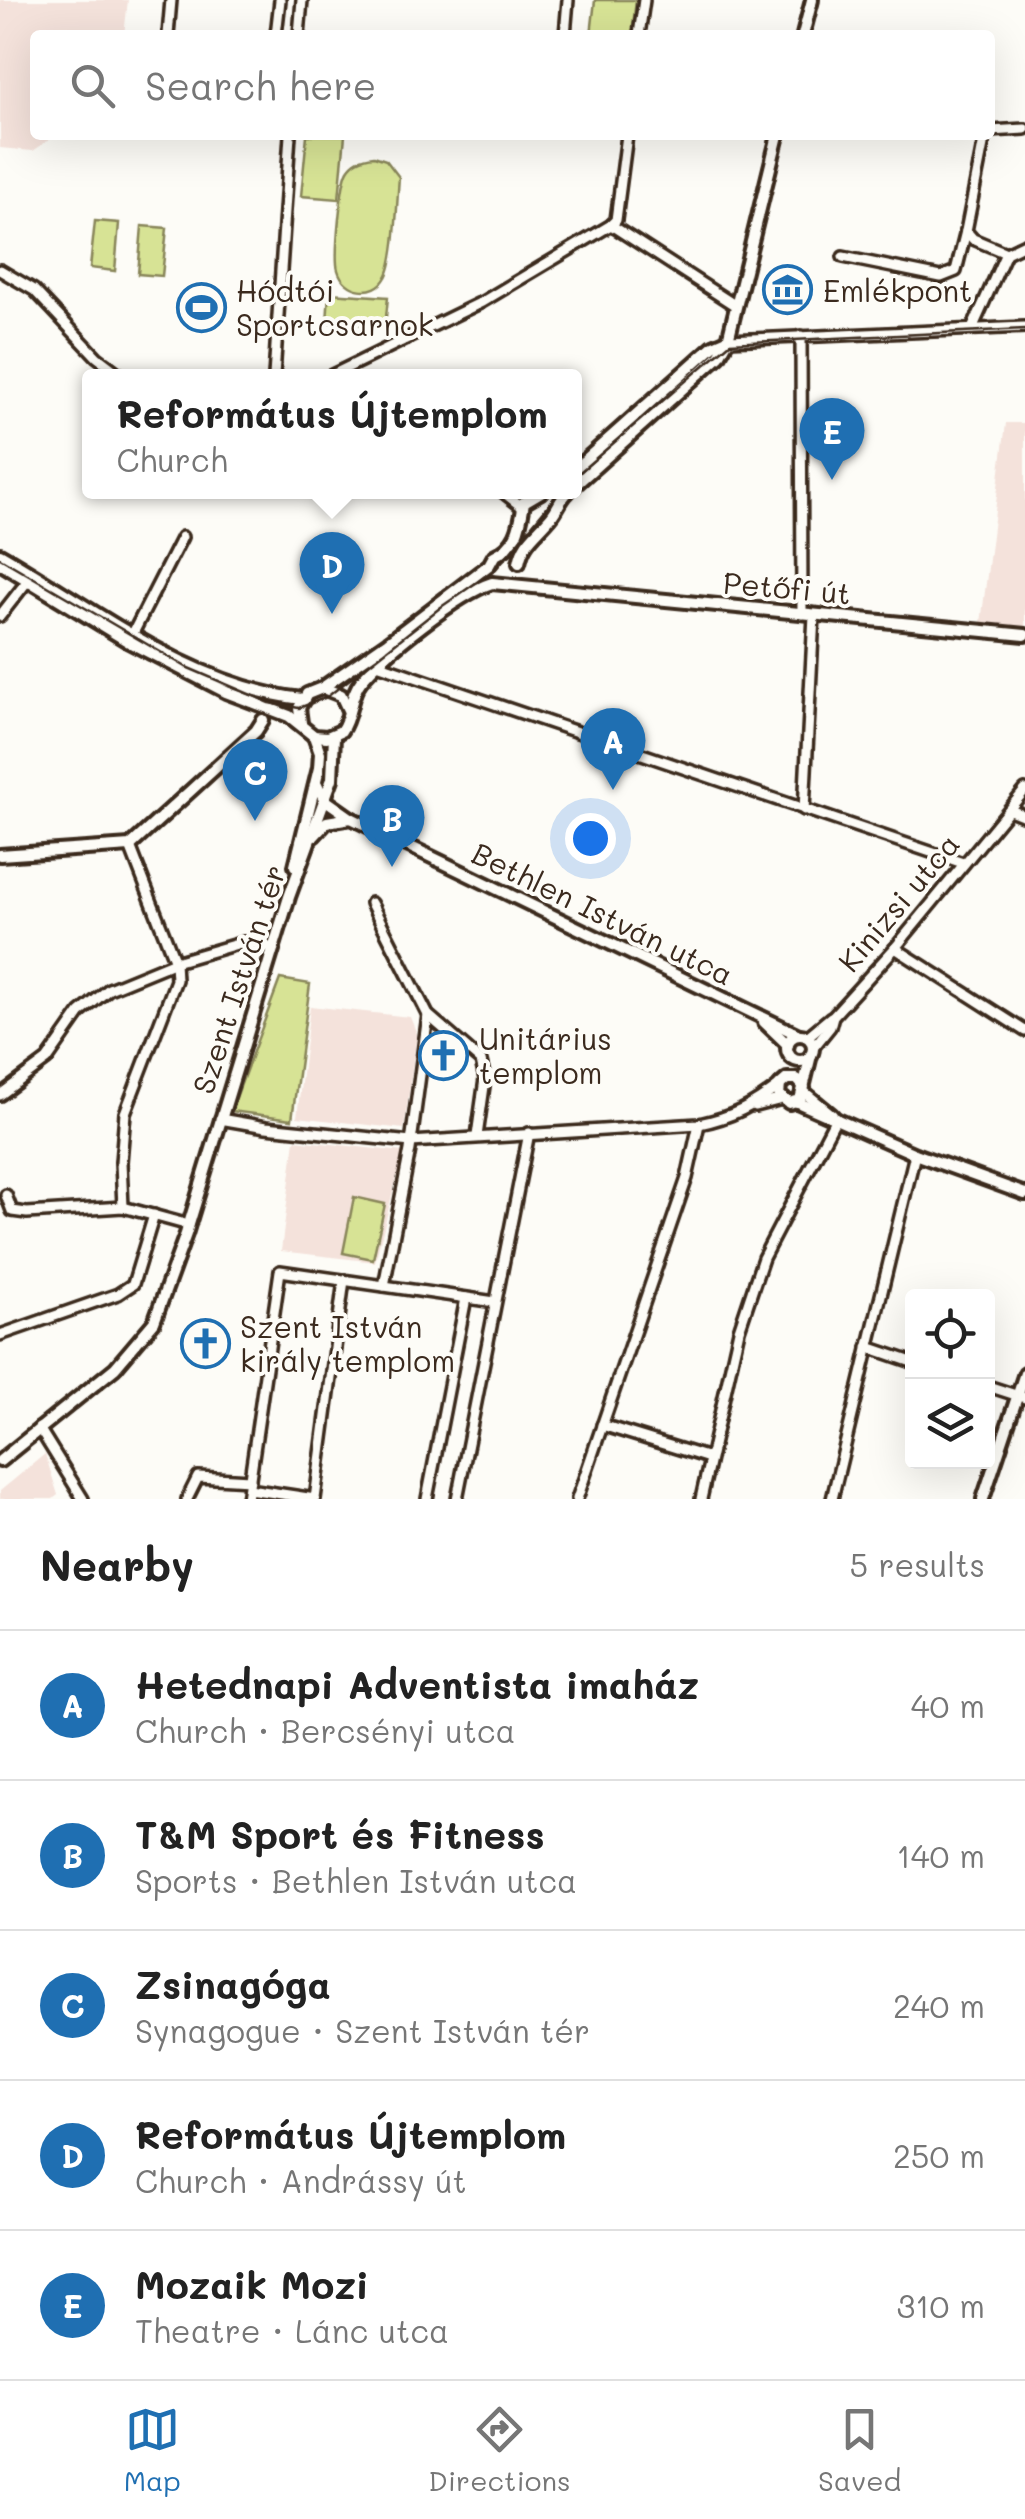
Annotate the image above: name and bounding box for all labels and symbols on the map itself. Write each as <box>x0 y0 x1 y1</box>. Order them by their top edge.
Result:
museum icon: Emlékpont <box>762 264 814 316</box>
place label: Hódtói Sportcsarnok <box>236 270 434 344</box>
place label: Emlékpont <box>823 270 972 310</box>
sports icon: Hódtói Sportcsarnok <box>175 281 227 333</box>
pin: E <box>800 398 864 480</box>
pin: D <box>300 532 364 614</box>
street label: Petőfi út <box>722 562 852 612</box>
pin: A <box>580 708 646 790</box>
pin: C <box>222 738 288 821</box>
pin: B <box>360 784 424 867</box>
your location <box>565 813 616 864</box>
street label: Kinizsi utca <box>828 824 968 980</box>
street label: Bethlen István utca <box>466 832 740 994</box>
street label: Szent István tér <box>182 859 294 1099</box>
place label: Unitárius templom <box>479 1018 612 1092</box>
church icon: Unitárius templom <box>418 1029 470 1081</box>
place label: Szent István király templom <box>240 1306 455 1380</box>
church icon: Szent István király templom <box>179 1317 231 1369</box>

